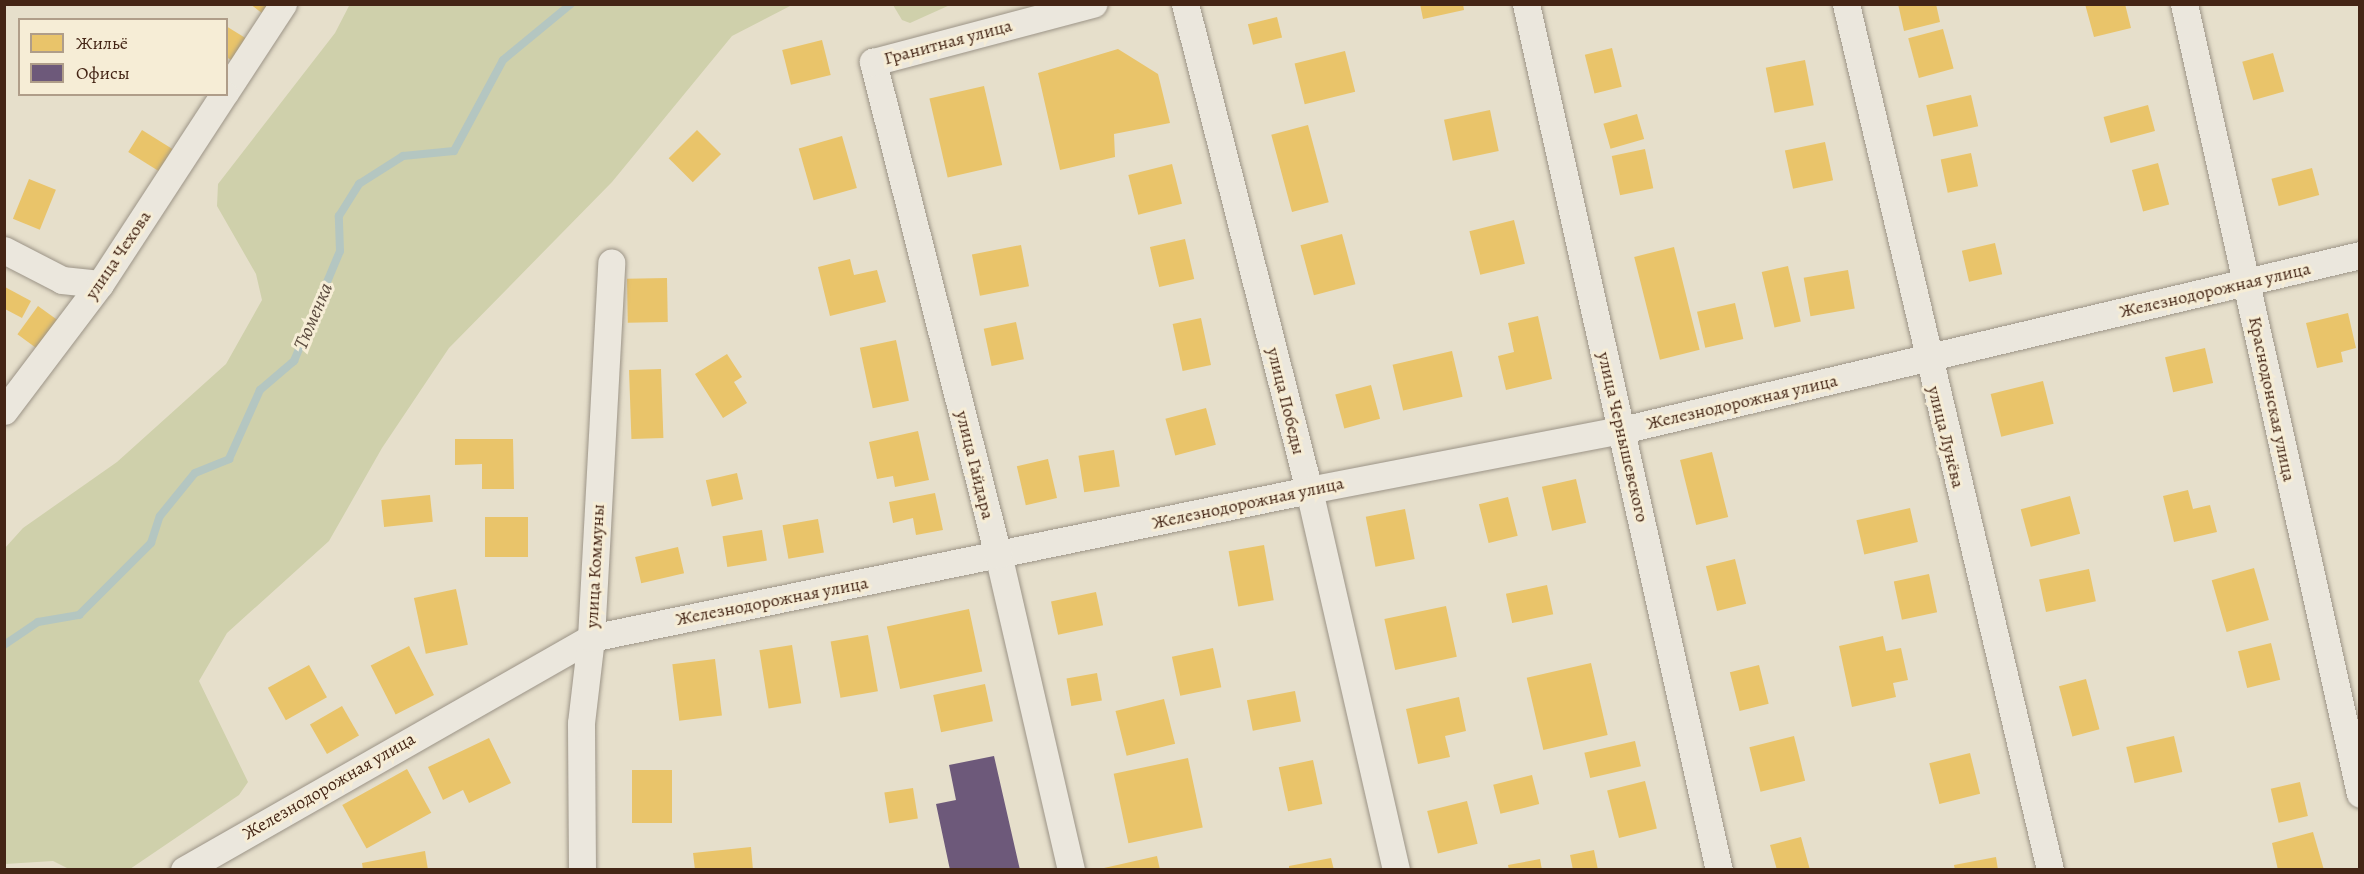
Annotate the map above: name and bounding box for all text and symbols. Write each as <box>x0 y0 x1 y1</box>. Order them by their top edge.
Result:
street label: Гранитная улица <box>881 14 1015 70</box>
legend <box>18 18 228 96</box>
text: Жильё <box>76 31 128 55</box>
text: Офисы <box>76 61 130 85</box>
street label: улица Чехова <box>80 207 156 303</box>
street label: Железнодорожная улица <box>2117 258 2313 322</box>
water label: Тюменка <box>288 279 338 353</box>
street label: Краснодонская улица <box>2244 315 2300 483</box>
street label: улица Победы <box>1262 345 1310 457</box>
street label: улица Чернышевского <box>1593 350 1653 524</box>
street label: Железнодорожная улица <box>1644 370 1840 434</box>
street label: улица Лунёва <box>1923 384 1969 490</box>
street label: улица Гайдара <box>951 409 999 521</box>
street label: Железнодорожная улица <box>1150 472 1346 534</box>
street label: улица Коммуны <box>581 503 609 629</box>
street label: Железнодорожная улица <box>674 572 870 630</box>
street label: Железнодорожная улица <box>239 728 419 844</box>

